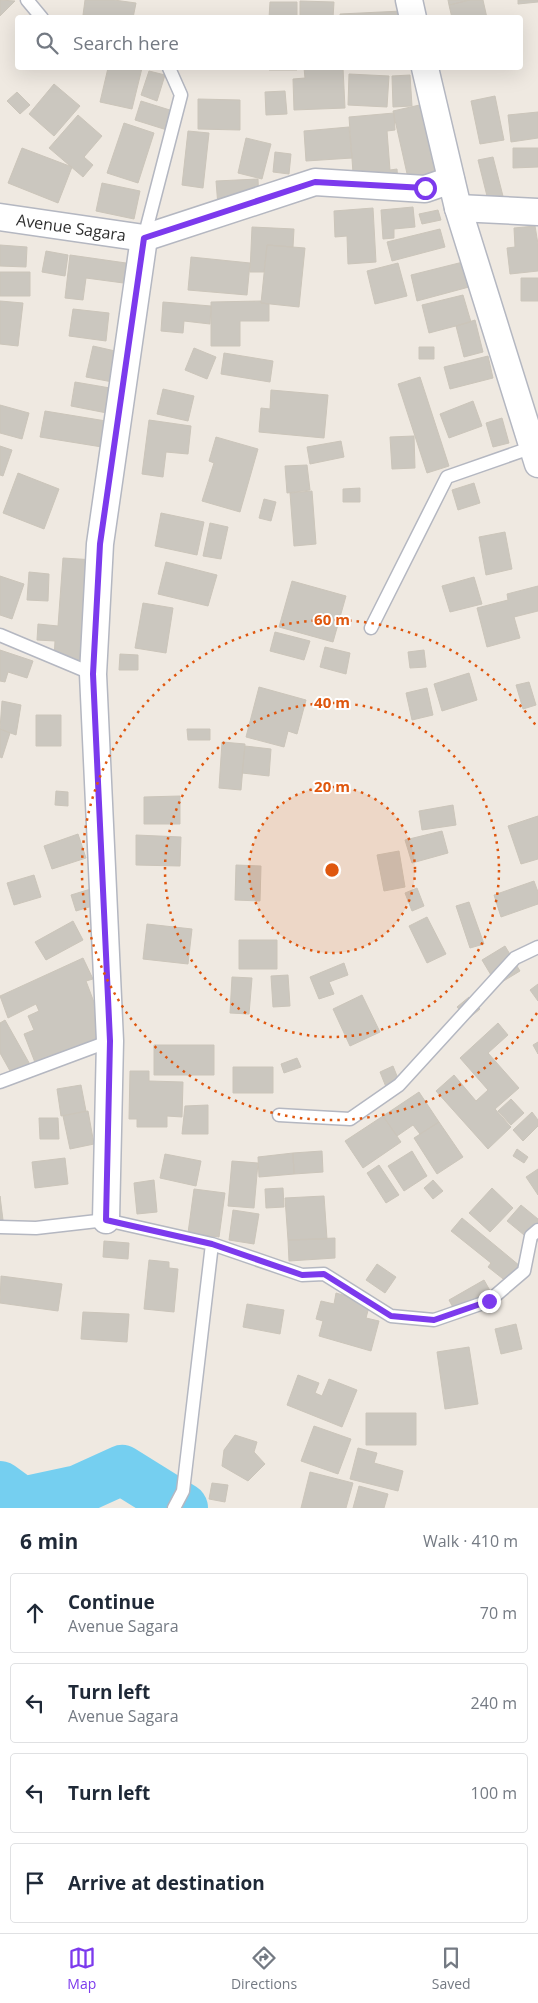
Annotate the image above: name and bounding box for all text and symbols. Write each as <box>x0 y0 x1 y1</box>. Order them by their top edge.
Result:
search box <box>15 15 523 70</box>
icon: search <box>33 29 61 57</box>
text: Search here <box>73 30 179 56</box>
route start <box>414 177 437 200</box>
street label: Avenue Sagara <box>15 209 128 246</box>
text: 60 m <box>314 609 350 629</box>
text: 40 m <box>314 692 350 712</box>
text: 20 m <box>314 776 350 796</box>
centre of rings <box>323 861 341 879</box>
route end <box>478 1290 501 1313</box>
text: 6 min <box>20 1527 78 1555</box>
text: Walk · 410 m <box>423 1530 518 1552</box>
text: Continue <box>68 1589 155 1615</box>
icon: ahead <box>21 1599 49 1627</box>
text: 70 m <box>480 1602 517 1624</box>
text: Avenue Sagara <box>68 1615 179 1637</box>
text: Turn left <box>68 1679 150 1705</box>
icon: left <box>21 1689 49 1717</box>
text: 240 m <box>471 1692 517 1714</box>
text: Avenue Sagara <box>68 1705 179 1727</box>
icon: left <box>21 1779 49 1807</box>
text: Turn left <box>68 1780 150 1806</box>
text: 100 m <box>471 1782 517 1804</box>
icon: arrive <box>21 1869 49 1897</box>
text: Arrive at destination <box>68 1870 265 1896</box>
tab: Map <box>67 1944 96 1993</box>
tab: Directions <box>231 1944 297 1993</box>
tab: Saved <box>432 1944 471 1993</box>

